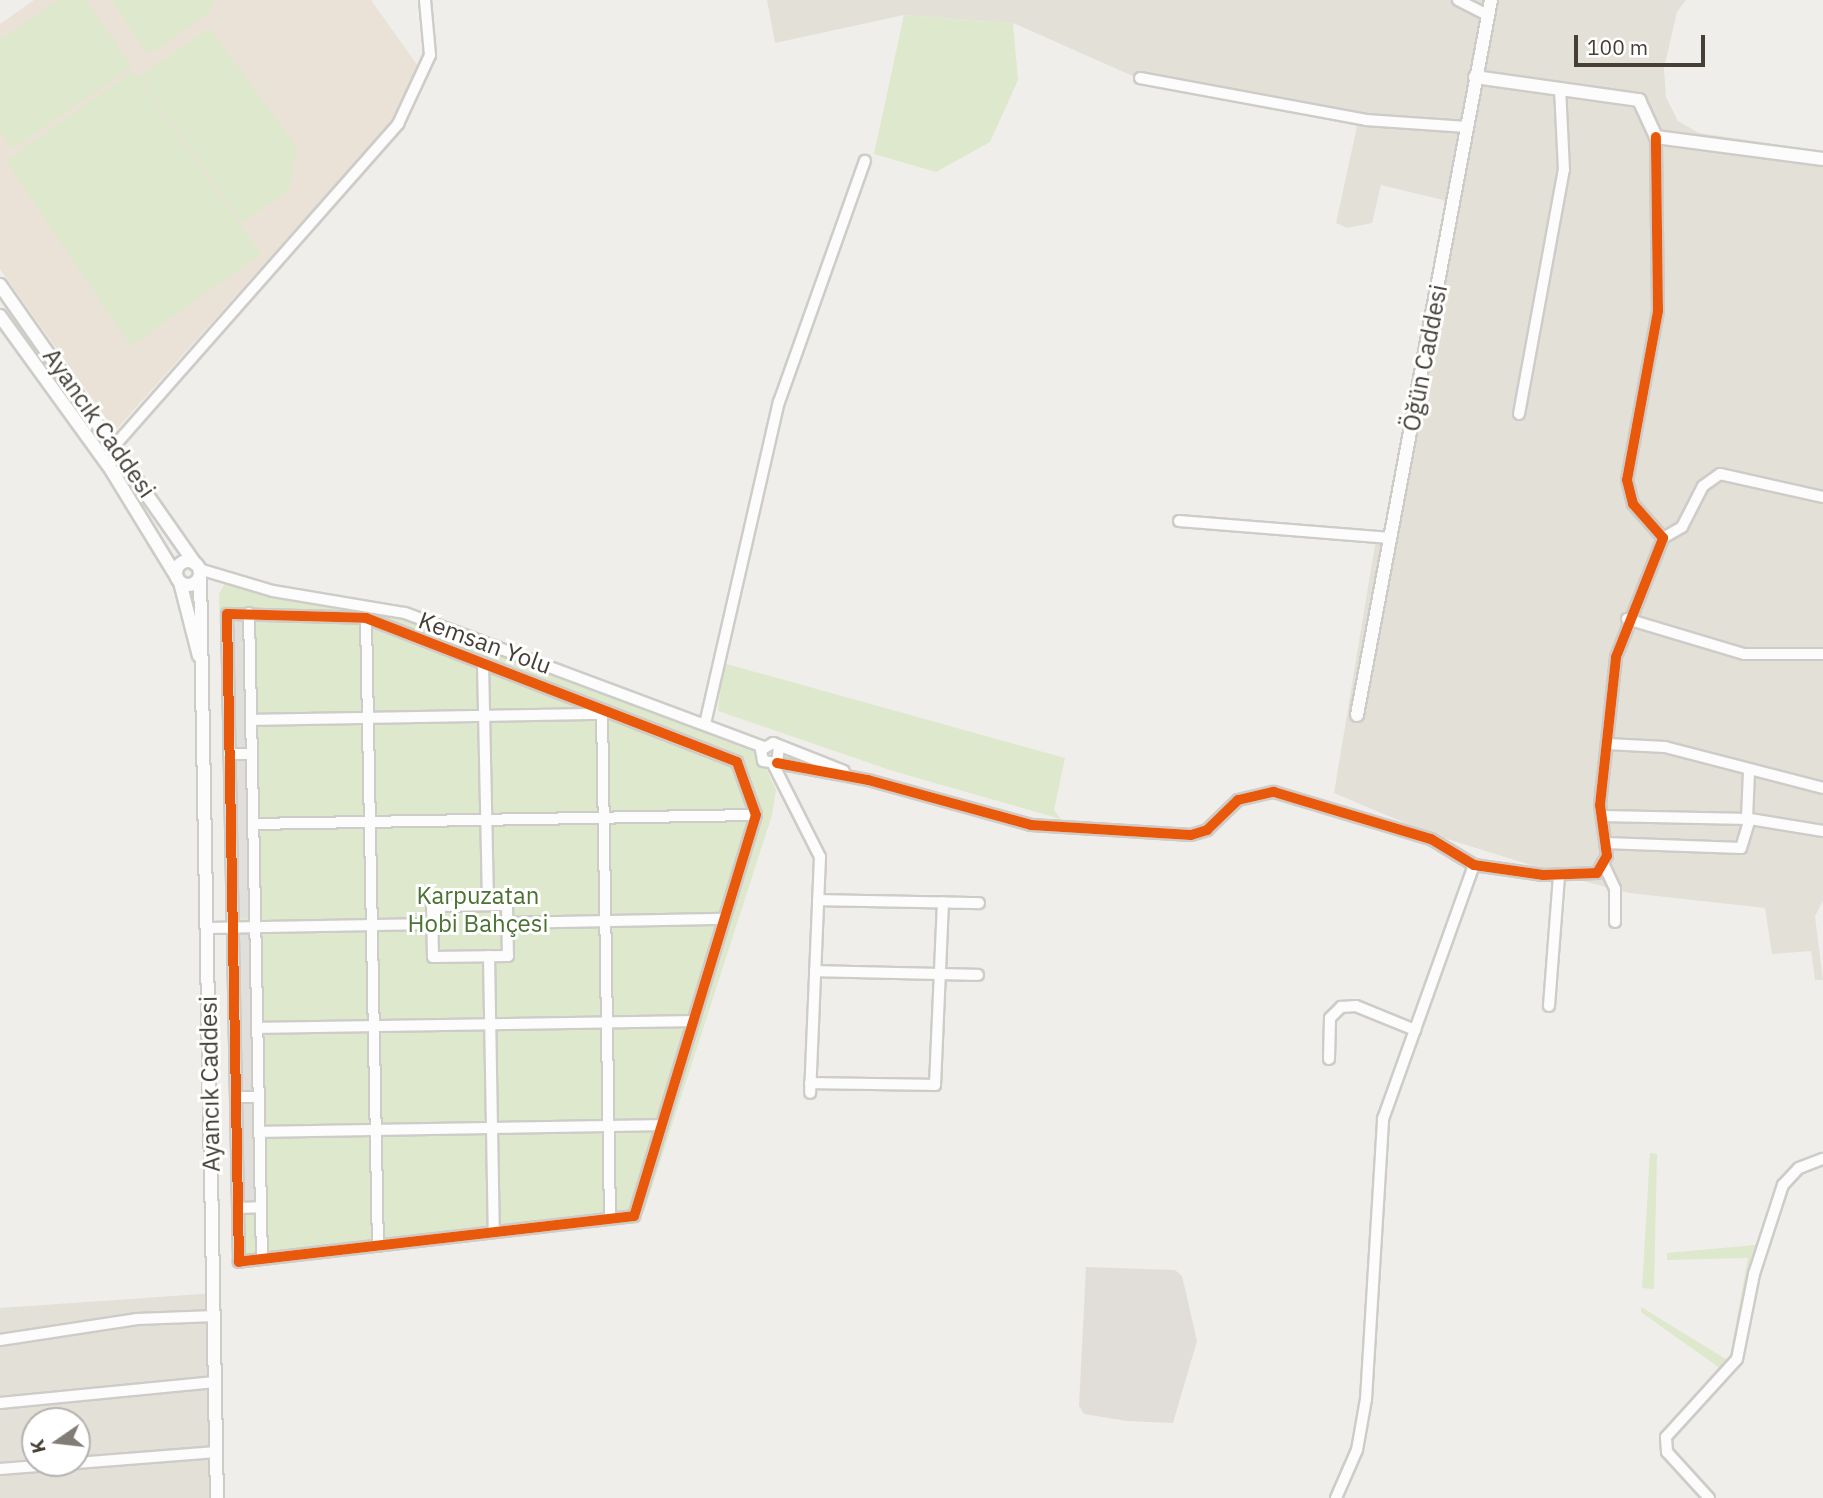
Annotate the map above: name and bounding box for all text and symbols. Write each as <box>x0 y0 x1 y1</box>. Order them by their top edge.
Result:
scale bar <box>1578 21 1709 65</box>
text: 100 m <box>1587 33 1648 61</box>
street label: Öğün Caddesi <box>1397 282 1453 434</box>
street label: Ayancık Caddesi <box>37 343 161 503</box>
street label: Kemsan Yolu <box>415 606 555 680</box>
park label: Karpuzatan Hobi Bahçesi <box>408 882 548 938</box>
street label: Ayancık Caddesi <box>194 996 226 1172</box>
north arrow <box>21 1407 91 1477</box>
text: K <box>24 1437 51 1456</box>

